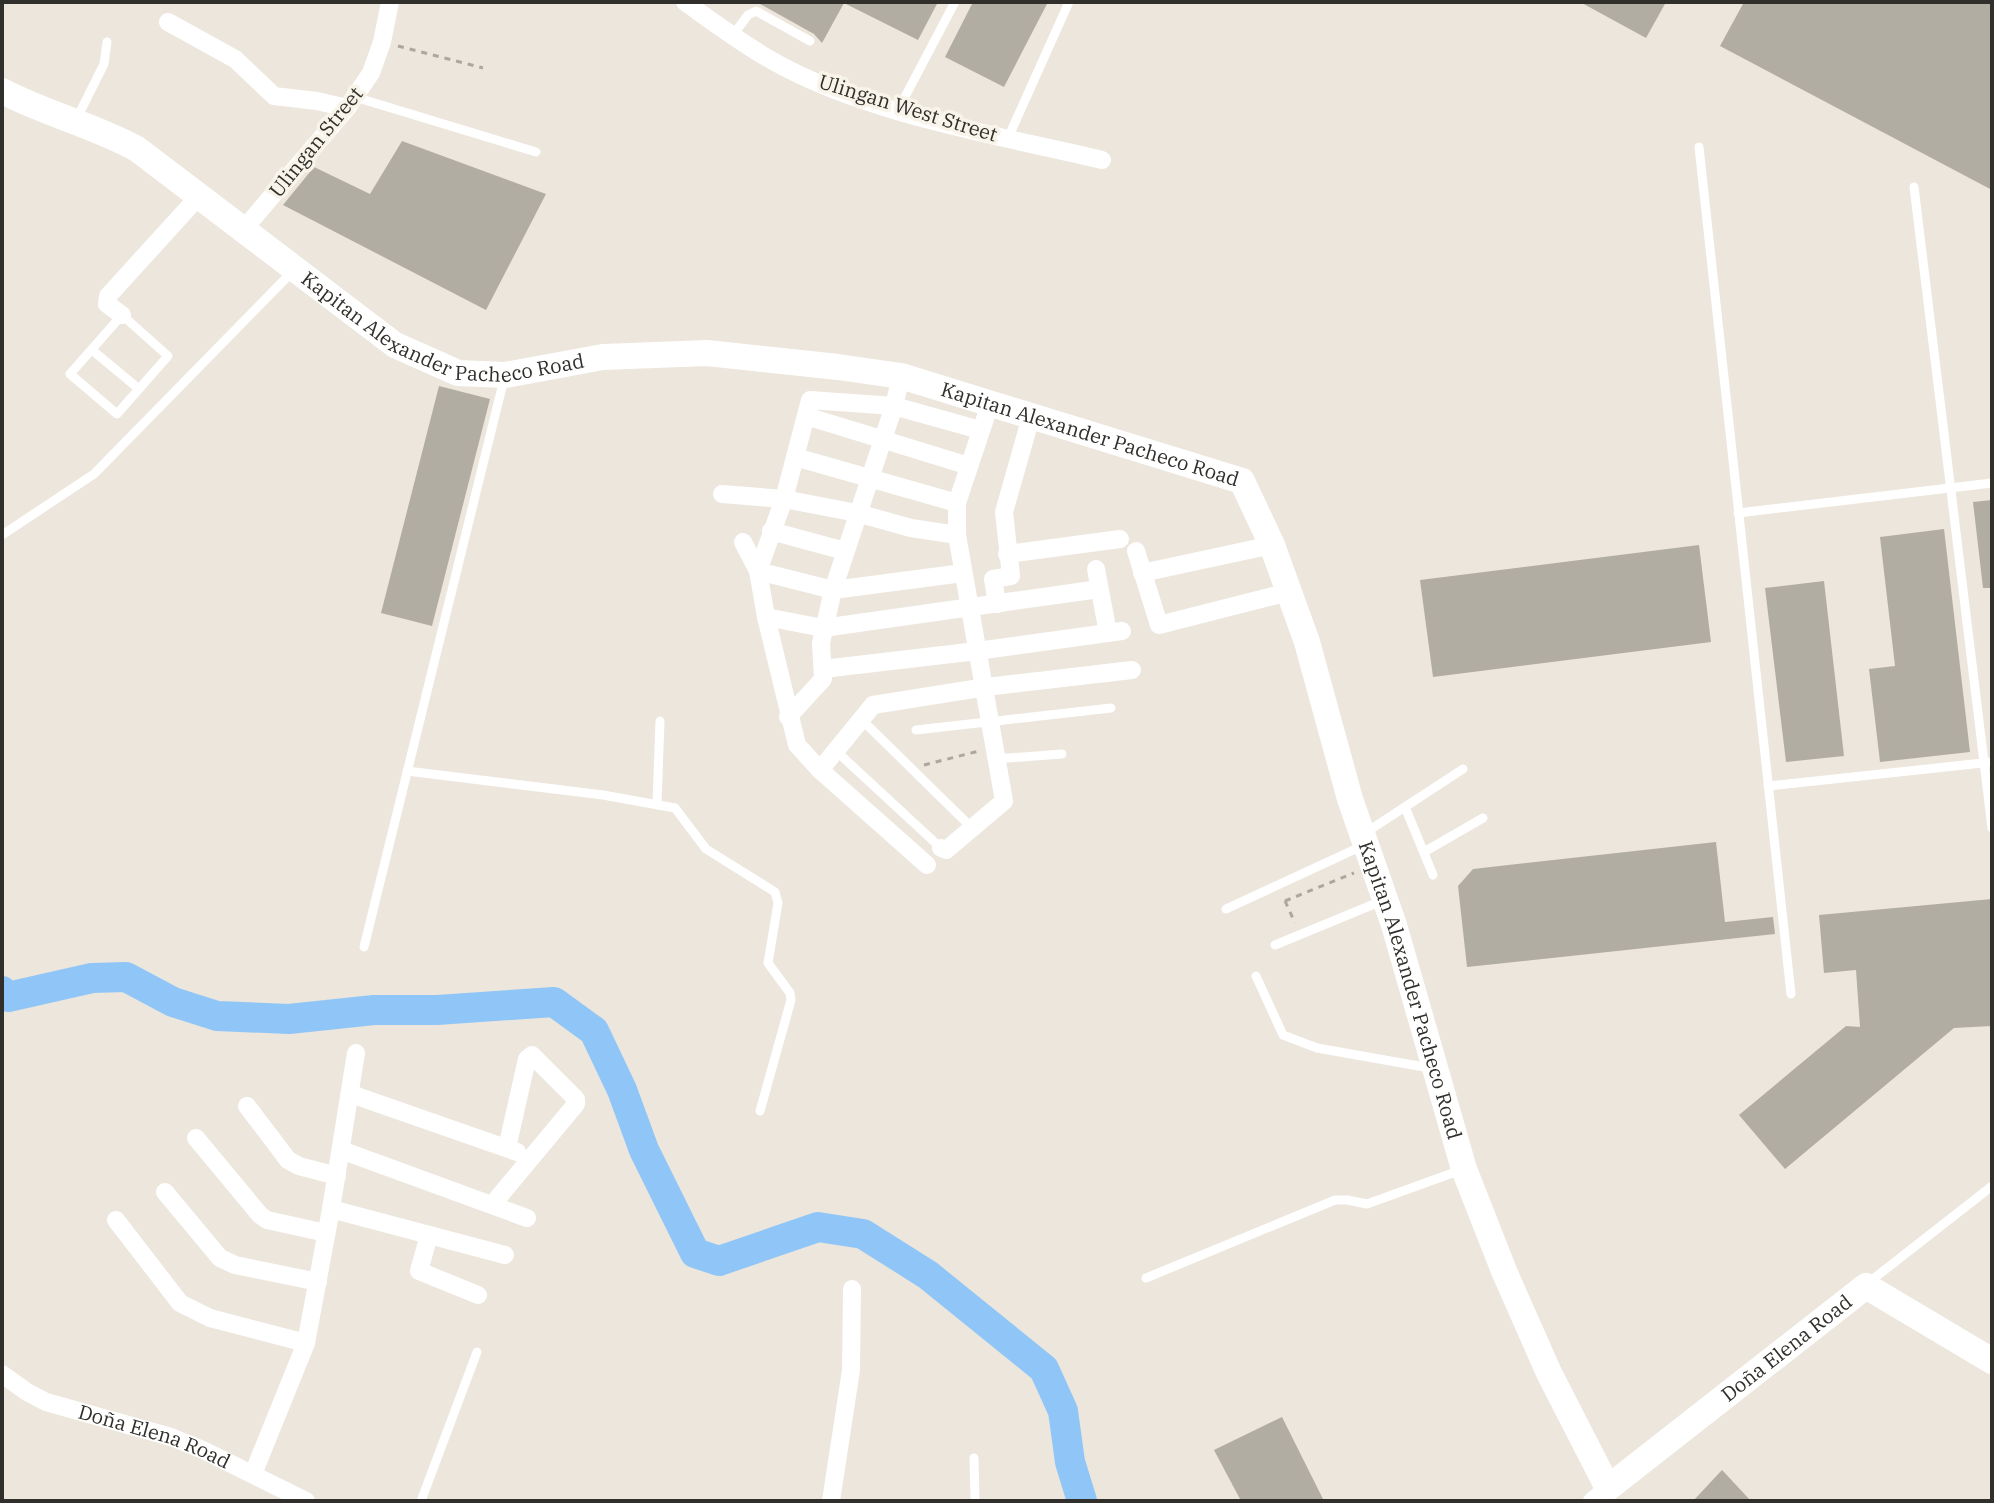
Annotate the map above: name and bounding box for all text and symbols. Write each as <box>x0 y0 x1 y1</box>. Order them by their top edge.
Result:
street label: Ulingan West Street <box>815 67 1001 148</box>
street label: Ulingan Street <box>263 81 369 203</box>
street label: Kapitan Alexander Pacheco Road <box>296 265 586 389</box>
street label: Kapitan Alexander Pacheco Road <box>938 375 1243 492</box>
street label: Kapitan Alexander Pacheco Road <box>1353 837 1469 1142</box>
street label: Doña Elena Road <box>1715 1288 1857 1407</box>
street label: Doña Elena Road <box>75 1398 235 1475</box>

